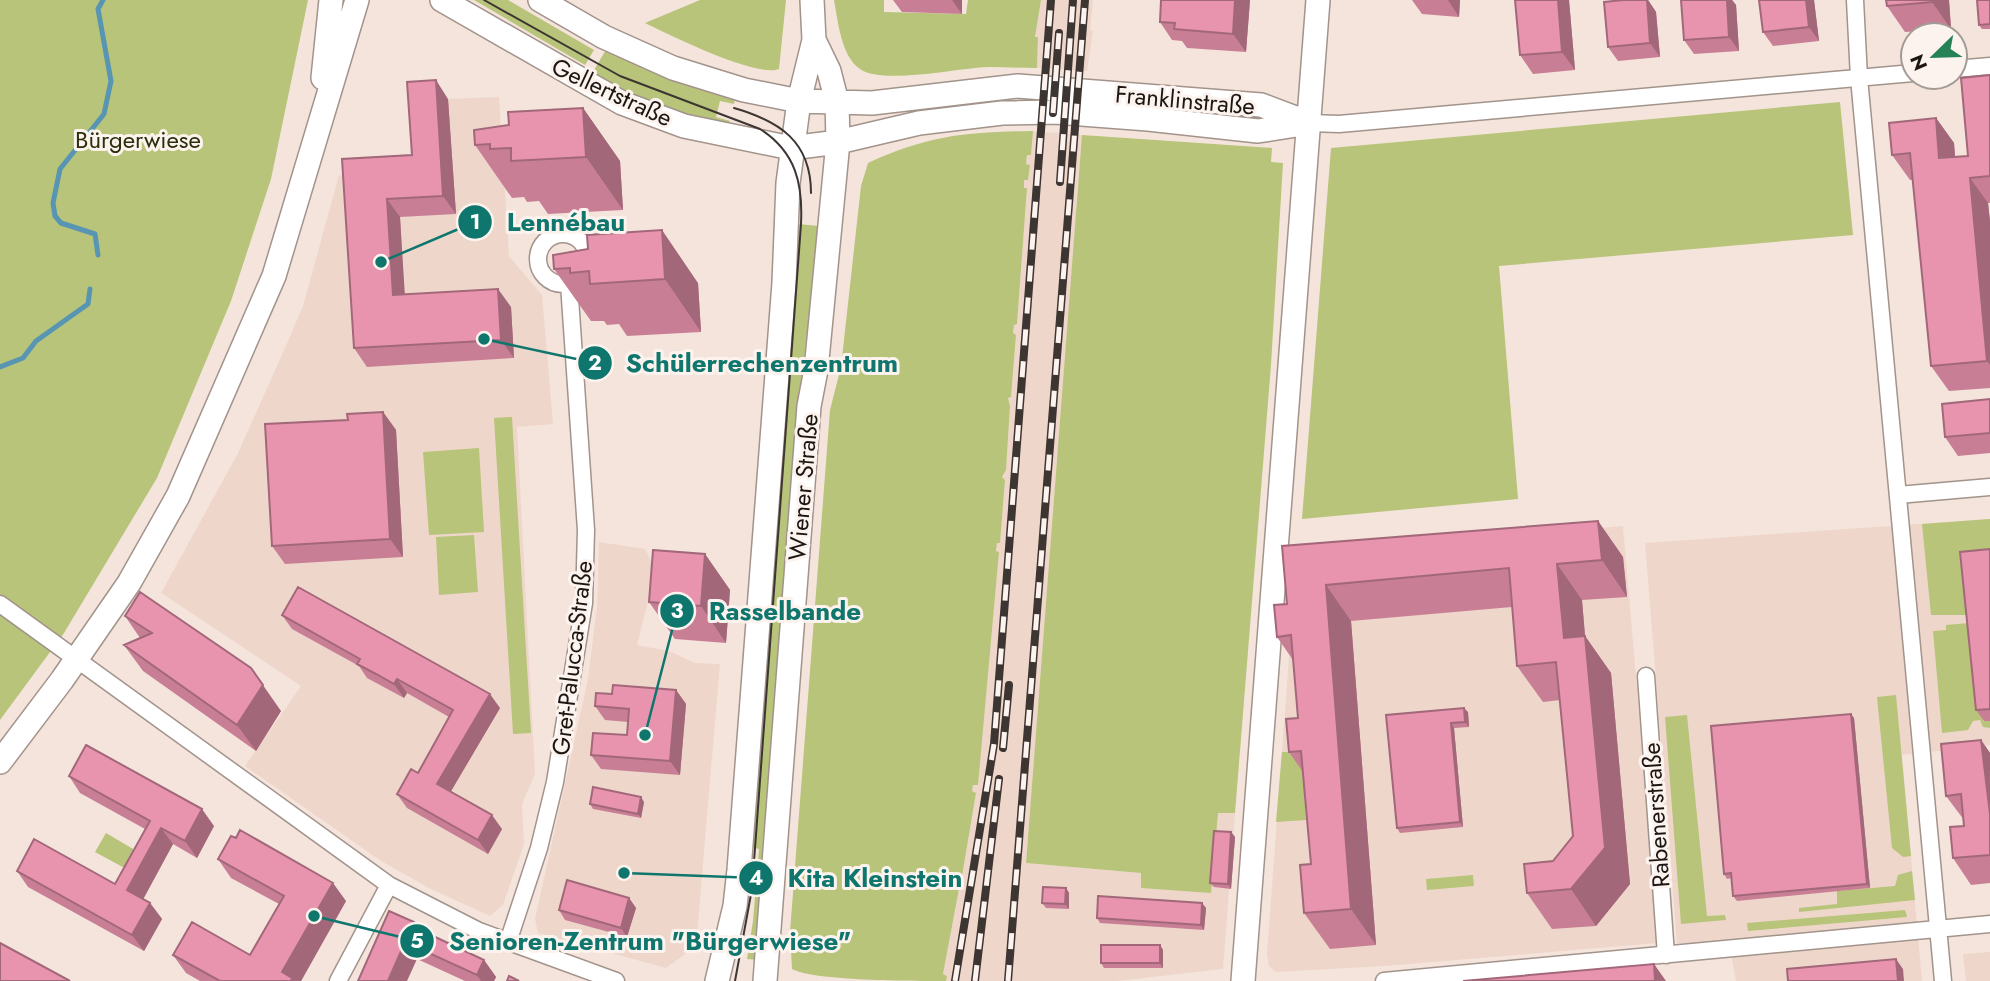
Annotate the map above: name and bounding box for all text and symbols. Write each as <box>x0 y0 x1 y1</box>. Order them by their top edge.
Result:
north arrow <box>1899 21 1969 91</box>
street label: Gellertstraße <box>546 49 678 135</box>
text: N <box>1903 50 1934 75</box>
street label: Franklinstraße <box>1114 76 1256 124</box>
park label: Bürgerwiese <box>75 122 201 157</box>
callout: Lennébau <box>458 198 639 245</box>
text: Lennébau <box>507 203 625 241</box>
text: 1 <box>470 207 480 237</box>
callout: Schülerrechenzentrum <box>577 339 913 386</box>
text: Schülerrechenzentrum <box>626 344 898 382</box>
text: 2 <box>588 348 602 378</box>
street label: Wiener Straße <box>779 412 827 562</box>
street label: Gret-Palucca-Straße <box>543 559 601 757</box>
callout: Rasselbande <box>660 587 875 634</box>
text: Rasselbande <box>709 592 861 630</box>
text: 3 <box>670 596 684 626</box>
street label: Rabenerstraße <box>1633 741 1679 889</box>
callout: Kita Kleinstein <box>739 854 977 901</box>
text: Kita Kleinstein <box>788 859 962 897</box>
text: 4 <box>749 863 763 893</box>
callout: Senioren-Zentrum "Bürgerwiese" <box>399 917 865 964</box>
text: Senioren-Zentrum "Bürgerwiese" <box>449 922 851 960</box>
text: 5 <box>410 926 424 956</box>

